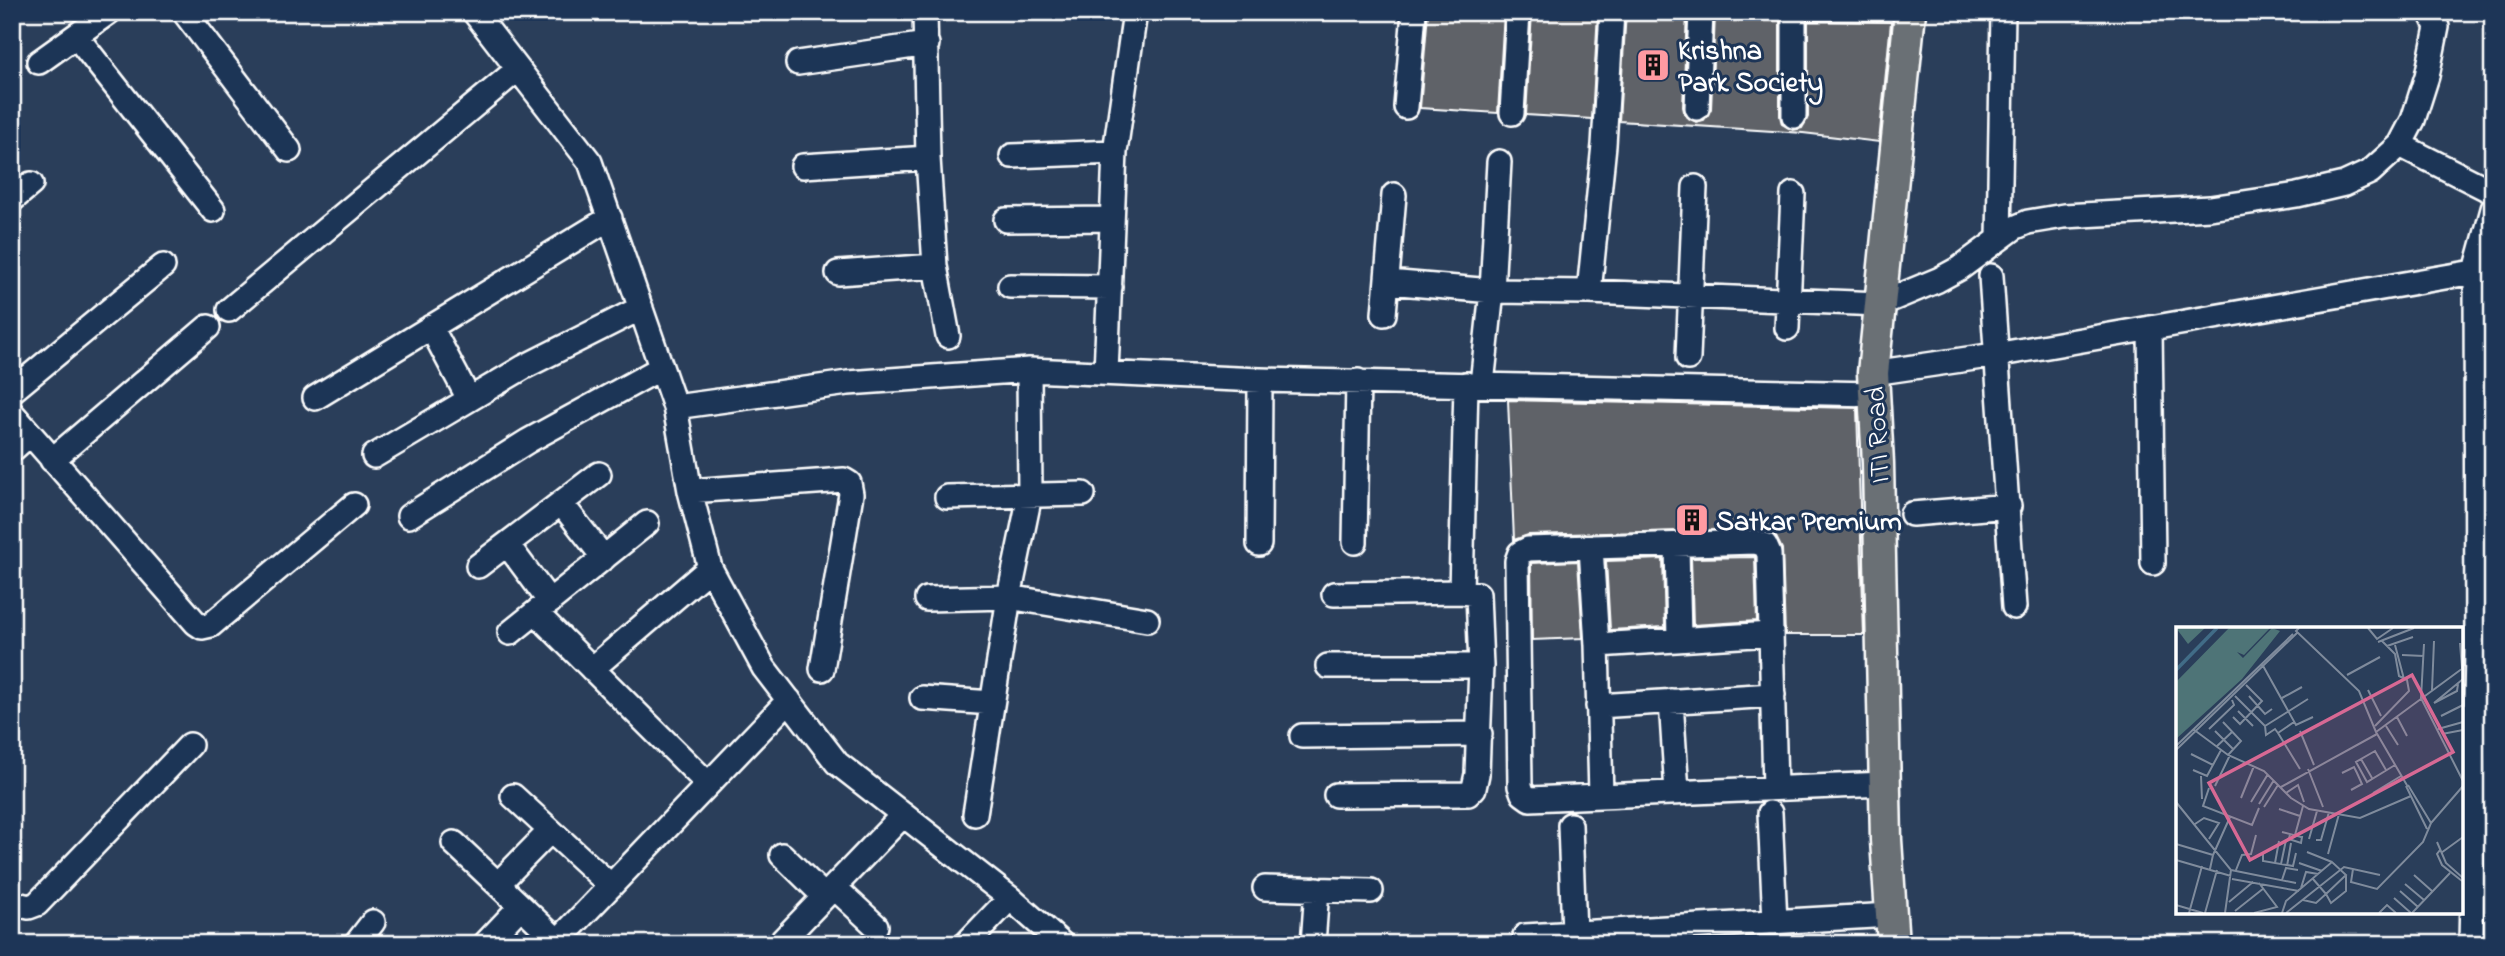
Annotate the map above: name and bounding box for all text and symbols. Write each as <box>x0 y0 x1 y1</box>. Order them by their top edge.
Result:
place label: Krishna Park Society <box>1678 32 1823 105</box>
building icon: Krishna Park Society <box>1634 46 1672 84</box>
street label: ITI Road <box>1856 385 1903 484</box>
building icon: Satkar Premium <box>1673 501 1711 539</box>
place label: Satkar Premium <box>1716 503 1902 544</box>
inset map <box>2176 627 2463 914</box>

